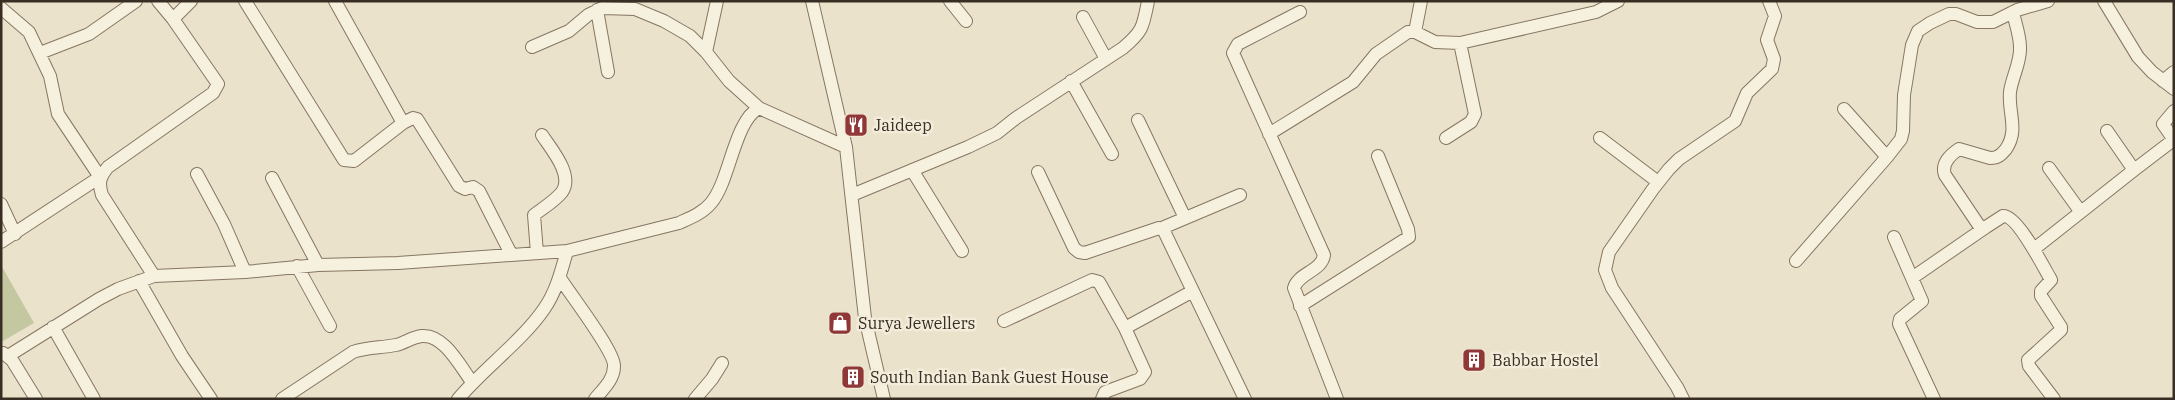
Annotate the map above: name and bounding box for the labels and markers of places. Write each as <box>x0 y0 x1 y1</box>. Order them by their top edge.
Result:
restaurant icon: Jaideep <box>843 112 869 138</box>
place label: Jaideep <box>874 115 932 135</box>
shop icon: Surya Jewellers <box>827 310 853 336</box>
place label: Surya Jewellers <box>858 313 975 333</box>
building icon: Babbar Hostel <box>1461 347 1487 373</box>
place label: Babbar Hostel <box>1492 350 1599 370</box>
building icon: South Indian Bank Guest House <box>840 364 866 390</box>
place label: South Indian Bank Guest House <box>870 367 1109 387</box>

